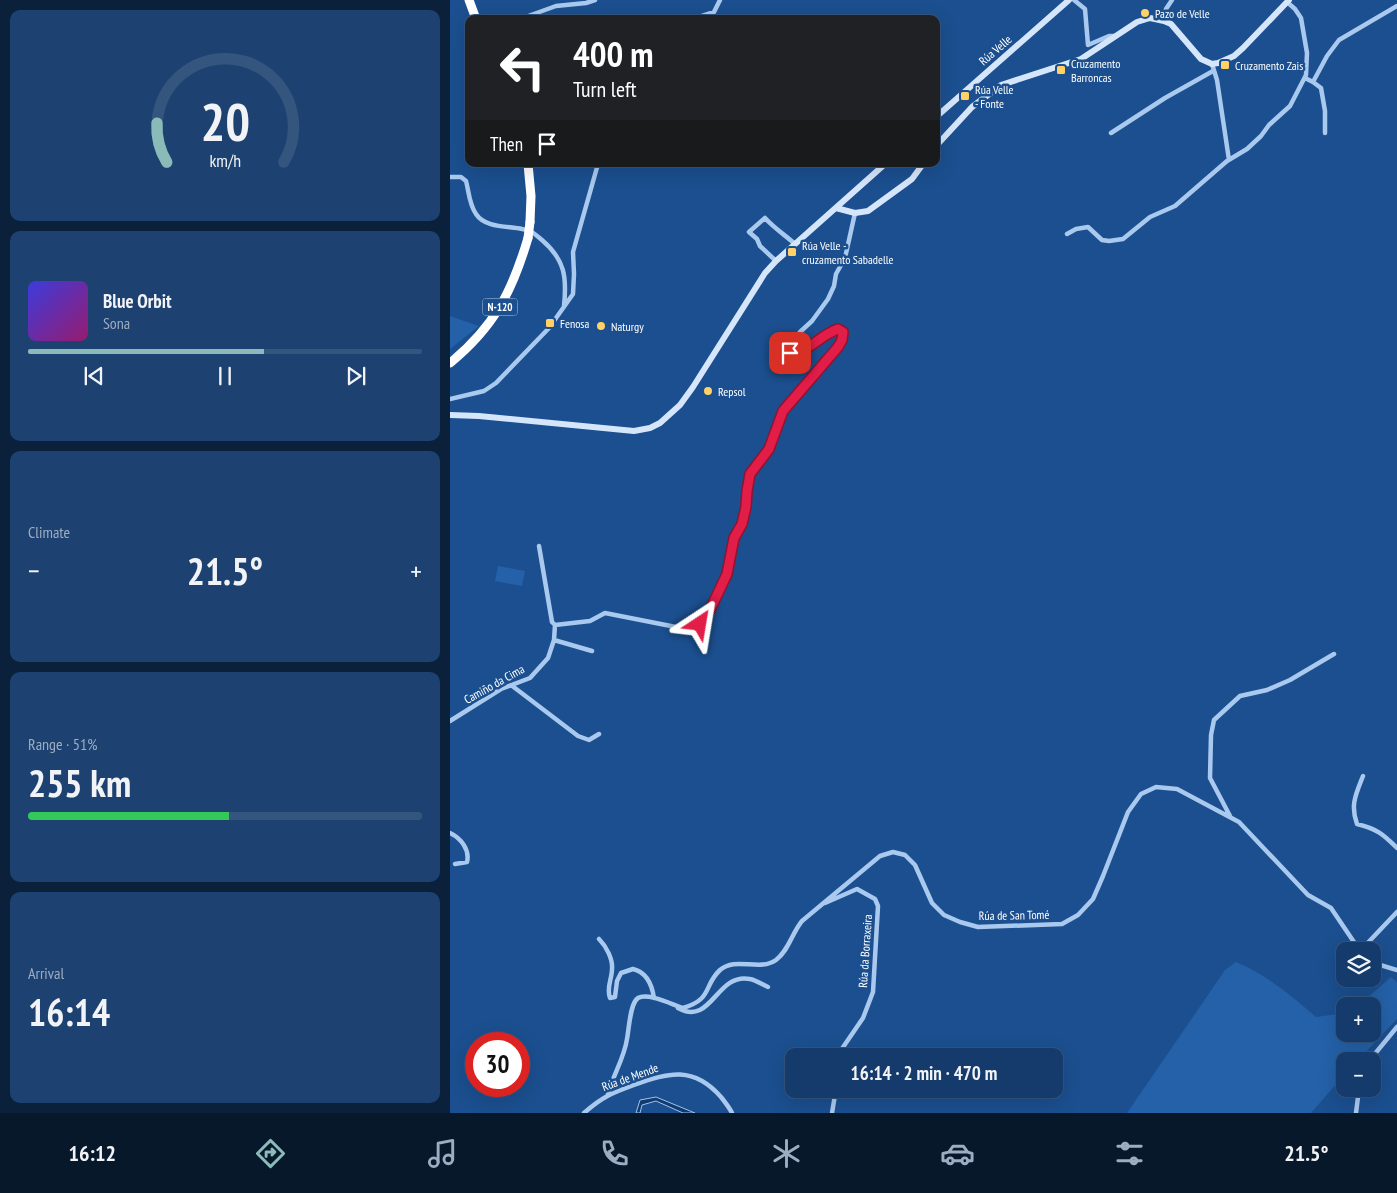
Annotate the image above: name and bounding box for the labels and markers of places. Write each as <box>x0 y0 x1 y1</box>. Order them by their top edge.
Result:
place label: Pazo de Velle <box>1155 6 1210 21</box>
marker: Pazo de Velle <box>1139 7 1151 19</box>
place label: Cruzamento Barroncas <box>1071 56 1120 85</box>
place label: Cruzamento Zais <box>1235 58 1303 73</box>
marker: Cruzamento Zais <box>1219 59 1231 71</box>
marker: Cruzamento Barroncas <box>1055 64 1067 76</box>
place label: Rúa Velle - Fonte <box>975 82 1014 111</box>
marker: Rúa Velle - Fonte <box>959 90 971 102</box>
place label: Rúa Velle - cruzamento Sabadelle <box>802 238 894 267</box>
marker: Rúa Velle - cruzamento Sabadelle <box>786 246 798 258</box>
place label: Fenosa <box>560 316 589 331</box>
marker: Fenosa <box>544 317 556 329</box>
place label: Naturgy <box>611 319 644 334</box>
marker: Naturgy <box>595 320 607 332</box>
pin <box>769 332 811 374</box>
place label: Repsol <box>718 384 746 399</box>
marker: Repsol <box>702 385 714 397</box>

